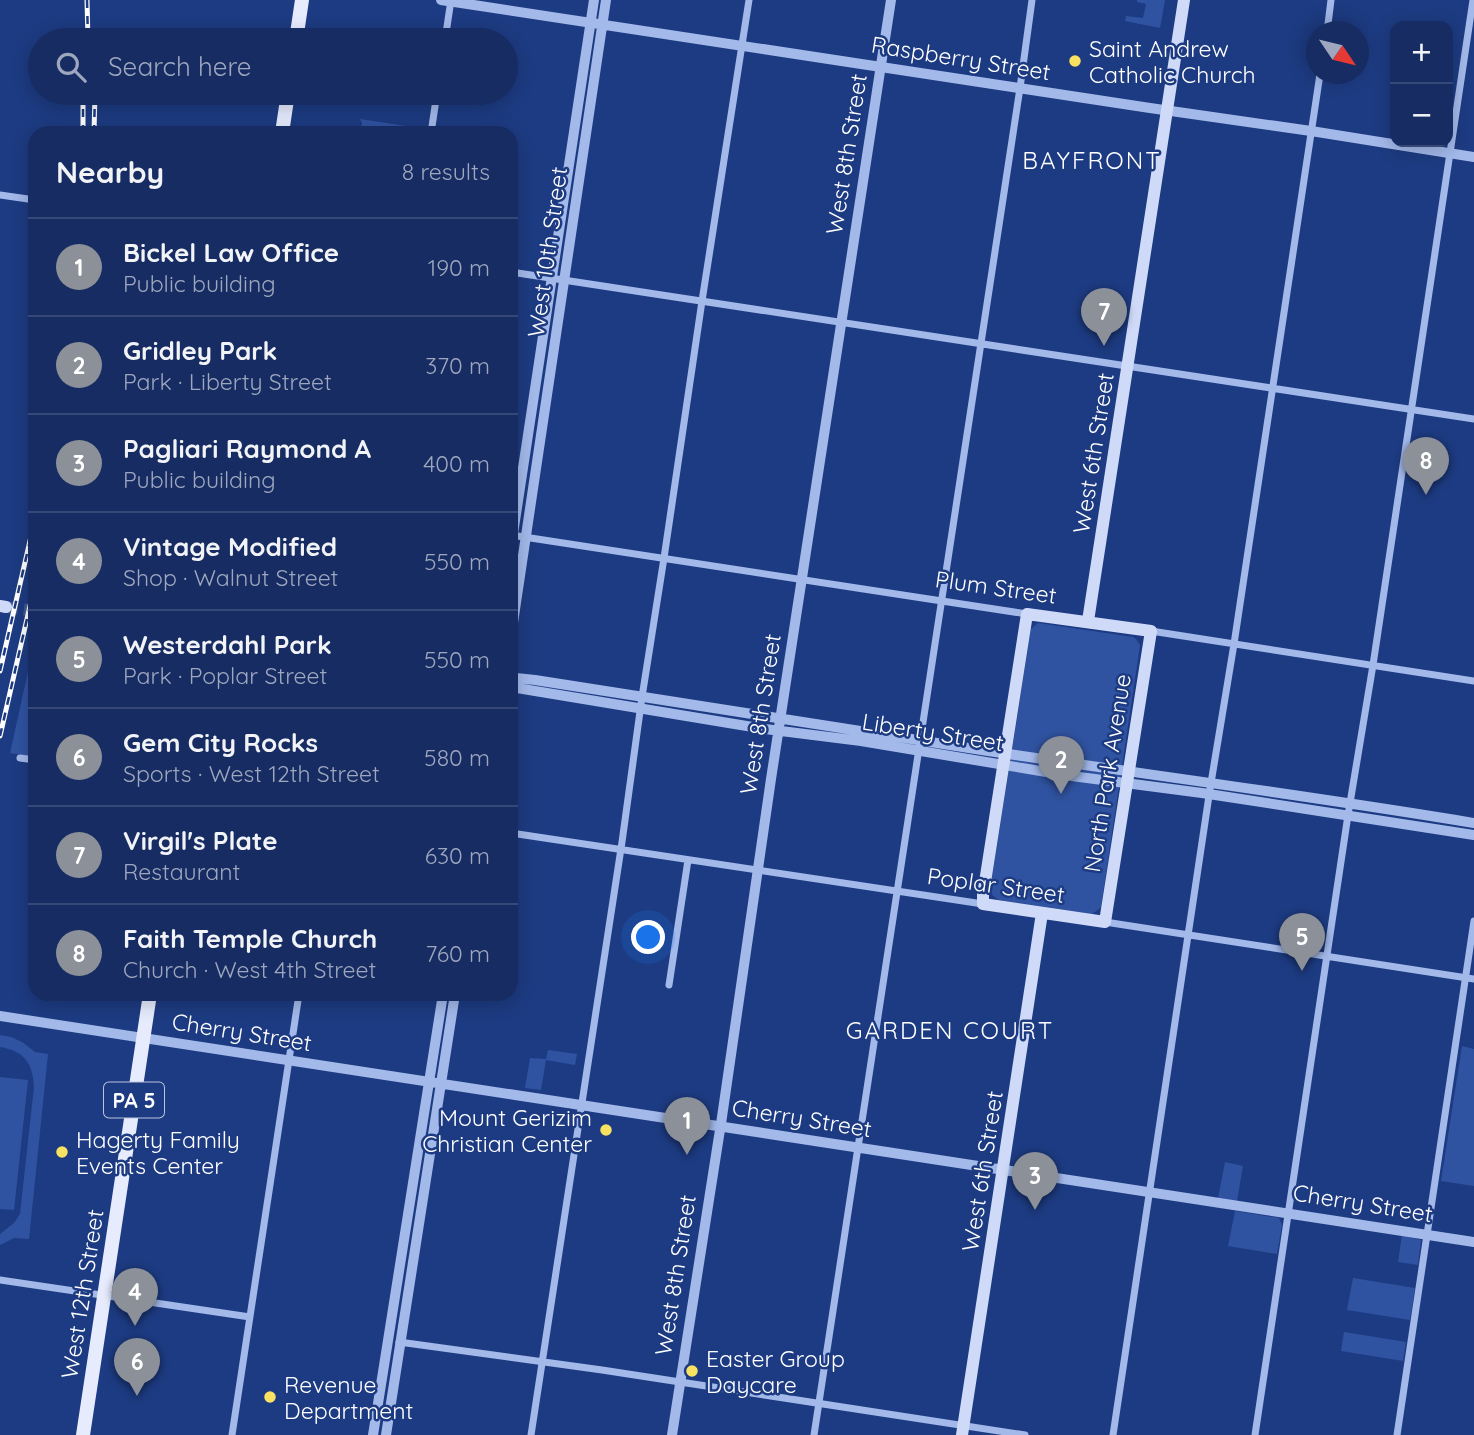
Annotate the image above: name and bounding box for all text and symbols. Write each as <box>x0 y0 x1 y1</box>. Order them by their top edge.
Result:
north arrow <box>1306 21 1369 84</box>
map controls <box>1390 21 1453 147</box>
button: + <box>1390 21 1453 84</box>
search box <box>28 28 518 105</box>
street label: Raspberry Street <box>869 30 1053 87</box>
place label: Saint Andrew Catholic Church <box>1089 34 1256 89</box>
icon: search <box>52 48 90 86</box>
text: Search here <box>108 50 252 83</box>
marker: Saint Andrew Catholic Church <box>1067 53 1083 69</box>
street label: West 8th Street <box>819 71 873 236</box>
button: − <box>1390 84 1453 147</box>
district label: BAYFRONT <box>1022 145 1162 175</box>
text: Nearby <box>56 153 164 191</box>
text: 8 results <box>402 157 490 186</box>
street label: West 10th Street <box>521 165 573 339</box>
text: Bickel Law Office <box>123 236 339 269</box>
text: 1 <box>75 253 83 282</box>
text: 190 m <box>428 253 490 282</box>
text: Public building <box>123 269 276 298</box>
pin: 7 <box>1081 288 1127 346</box>
text: Gridley Park <box>123 334 277 367</box>
text: 2 <box>72 351 86 380</box>
text: 370 m <box>425 351 490 380</box>
text: Park · Liberty Street <box>123 367 332 396</box>
street label: West 6th Street <box>1066 370 1120 535</box>
text: Pagliari Raymond A <box>123 432 371 465</box>
pin: 8 <box>1403 437 1449 495</box>
text: 3 <box>73 449 85 478</box>
text: 400 m <box>423 449 490 478</box>
text: Public building <box>123 465 276 494</box>
text: Vintage Modified <box>123 530 337 563</box>
text: 4 <box>72 547 86 576</box>
text: 550 m <box>424 547 490 576</box>
text: Shop · Walnut Street <box>123 563 338 592</box>
street label: Plum Street <box>934 564 1059 610</box>
text: Westerdahl Park <box>123 628 332 661</box>
street label: West 8th Street <box>733 631 787 796</box>
text: 5 <box>72 645 86 674</box>
text: 550 m <box>424 645 490 674</box>
text: Park · Poplar Street <box>123 661 327 690</box>
street label: North Park Avenue <box>1077 672 1137 874</box>
street label: Liberty Street <box>860 706 1006 758</box>
text: Gem City Rocks <box>123 726 318 759</box>
pin: 2 <box>1038 736 1084 794</box>
text: 6 <box>73 743 85 772</box>
text: 580 m <box>424 743 490 772</box>
text: Sports · West 12th Street <box>123 759 380 788</box>
text: Virgil's Plate <box>123 824 278 857</box>
text: 7 <box>73 841 85 870</box>
text: 630 m <box>425 841 490 870</box>
text: Restaurant <box>123 857 240 886</box>
street label: Poplar Street <box>925 861 1067 909</box>
pin: 5 <box>1279 913 1325 971</box>
your location <box>631 920 665 954</box>
text: Faith Temple Church <box>123 922 377 955</box>
text: 8 <box>73 939 85 968</box>
text: 760 m <box>426 939 490 968</box>
text: Church · West 4th Street <box>123 955 376 984</box>
street label: Cherry Street <box>170 1007 314 1057</box>
district label: GARDEN COURT <box>846 1015 1054 1045</box>
road number: PA 5 <box>104 1082 164 1118</box>
street label: West 6th Street <box>955 1088 1009 1253</box>
street label: Cherry Street <box>730 1093 874 1143</box>
pin: 1 <box>664 1097 710 1155</box>
place label: Mount Gerizim Christian Center <box>422 1103 592 1158</box>
marker: Mount Gerizim Christian Center <box>598 1122 614 1138</box>
place label: Hagerty Family Events Center <box>76 1125 240 1180</box>
marker: Hagerty Family Events Center <box>54 1144 70 1160</box>
pin: 3 <box>1012 1152 1058 1210</box>
street label: Cherry Street <box>1291 1178 1435 1228</box>
street label: West 8th Street <box>648 1192 702 1357</box>
street label: West 12th Street <box>54 1207 110 1381</box>
pin: 4 <box>112 1268 158 1326</box>
pin: 6 <box>114 1338 160 1396</box>
place label: Easter Group Daycare <box>706 1344 845 1399</box>
marker: Easter Group Daycare <box>684 1363 700 1379</box>
place label: Revenue Department <box>284 1370 414 1425</box>
marker: Revenue Department <box>262 1389 278 1405</box>

